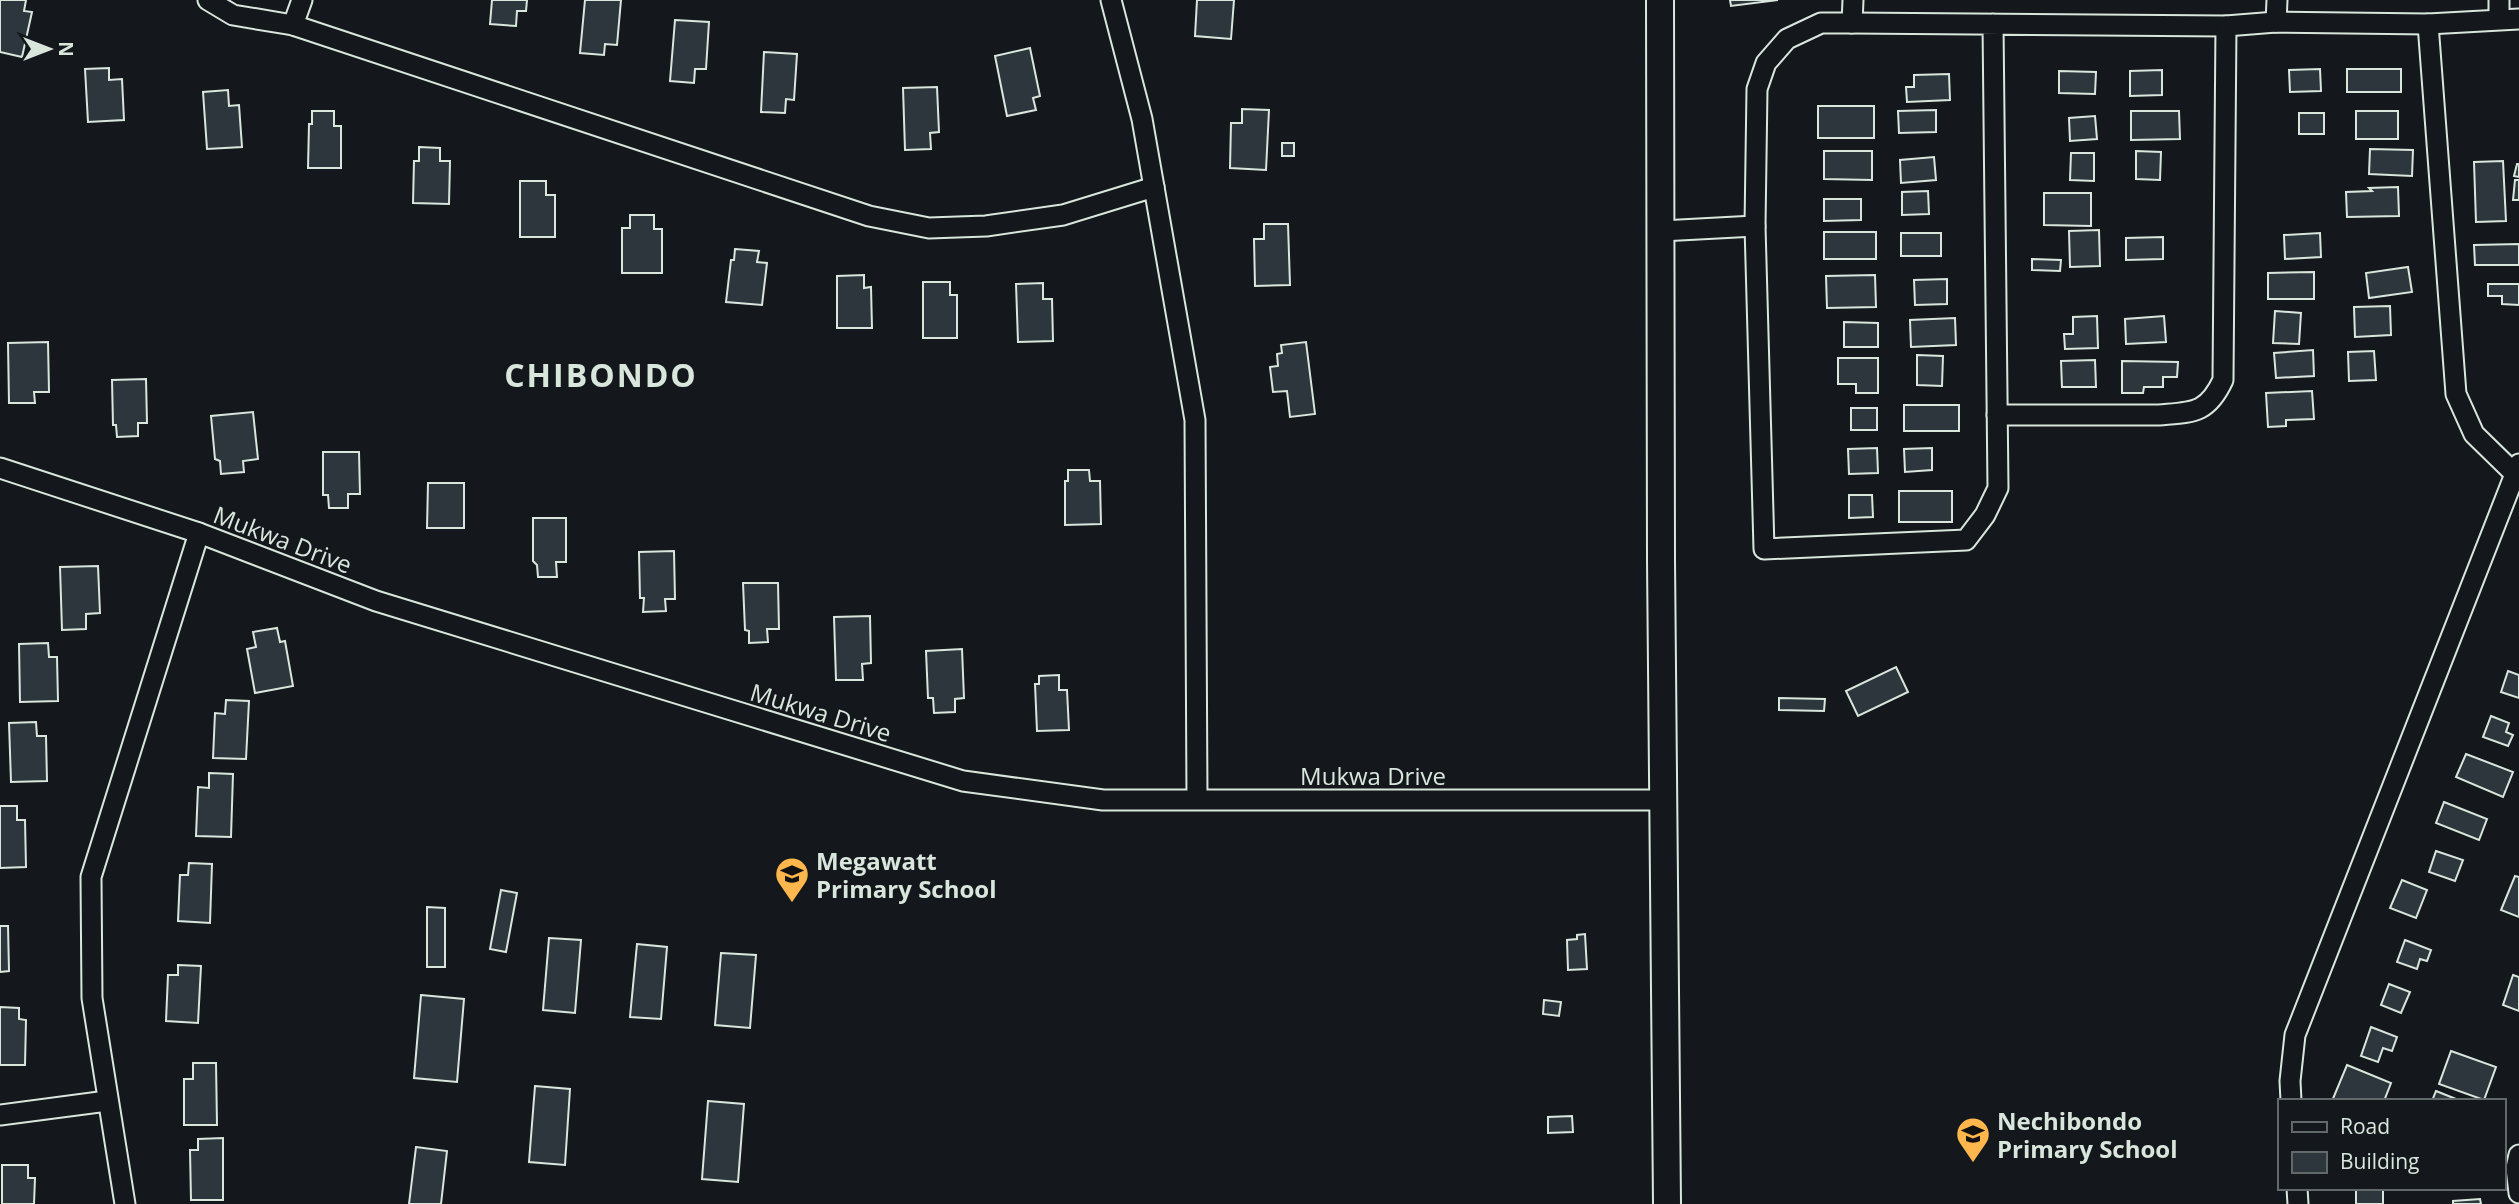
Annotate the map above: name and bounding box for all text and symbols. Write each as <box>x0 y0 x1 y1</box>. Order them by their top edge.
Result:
north arrow <box>14 14 84 84</box>
text: N <box>53 41 79 57</box>
district label: CHIBONDO <box>504 353 698 396</box>
street label: Mukwa Drive <box>209 497 357 581</box>
street label: Mukwa Drive <box>746 675 896 749</box>
street label: Mukwa Drive <box>1300 759 1446 792</box>
place label: Megawatt Primary School <box>816 844 997 905</box>
school or university icon: Megawatt Primary School <box>773 855 811 904</box>
legend <box>2278 1099 2505 1190</box>
place label: Nechibondo Primary School <box>1997 1104 2178 1165</box>
text: Road <box>2340 1112 2390 1140</box>
school or university icon: Nechibondo Primary School <box>1954 1115 1992 1164</box>
text: Building <box>2340 1147 2419 1175</box>

